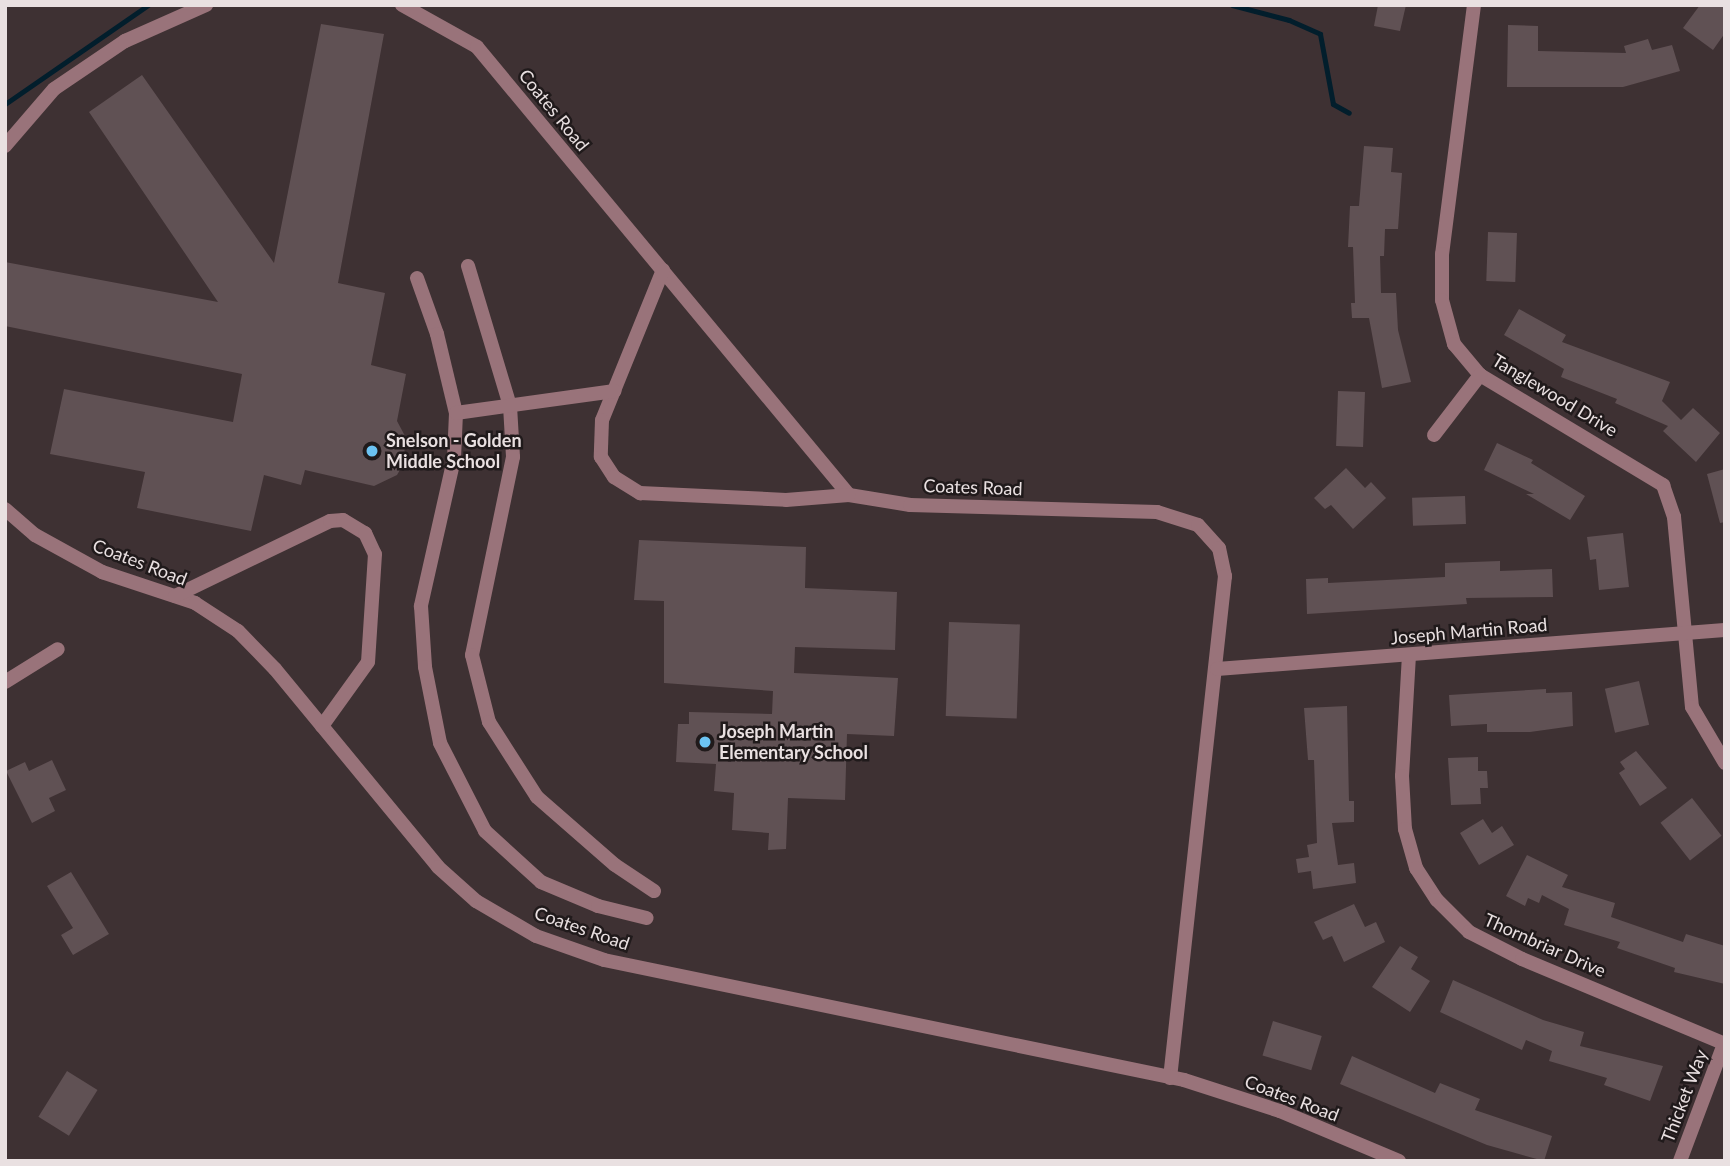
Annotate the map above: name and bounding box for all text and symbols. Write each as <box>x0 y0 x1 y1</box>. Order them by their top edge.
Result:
street label: Coates Road <box>514 65 594 155</box>
street label: Tanglewood Drive <box>1488 349 1622 441</box>
place label: Snelson - Golden Middle School <box>386 430 522 472</box>
marker: Snelson - Golden Middle School <box>364 443 380 459</box>
street label: Coates Road <box>923 474 1023 500</box>
street label: Coates Road <box>90 534 190 590</box>
street label: Joseph Martin Road <box>1390 613 1548 649</box>
place label: Joseph Martin Elementary School <box>719 721 868 764</box>
marker: Joseph Martin Elementary School <box>697 734 713 750</box>
street label: Coates Road <box>532 902 632 954</box>
street label: Thornbriar Drive <box>1481 908 1609 982</box>
street label: Thicket Way <box>1656 1046 1712 1146</box>
street label: Coates Road <box>1242 1070 1342 1126</box>

